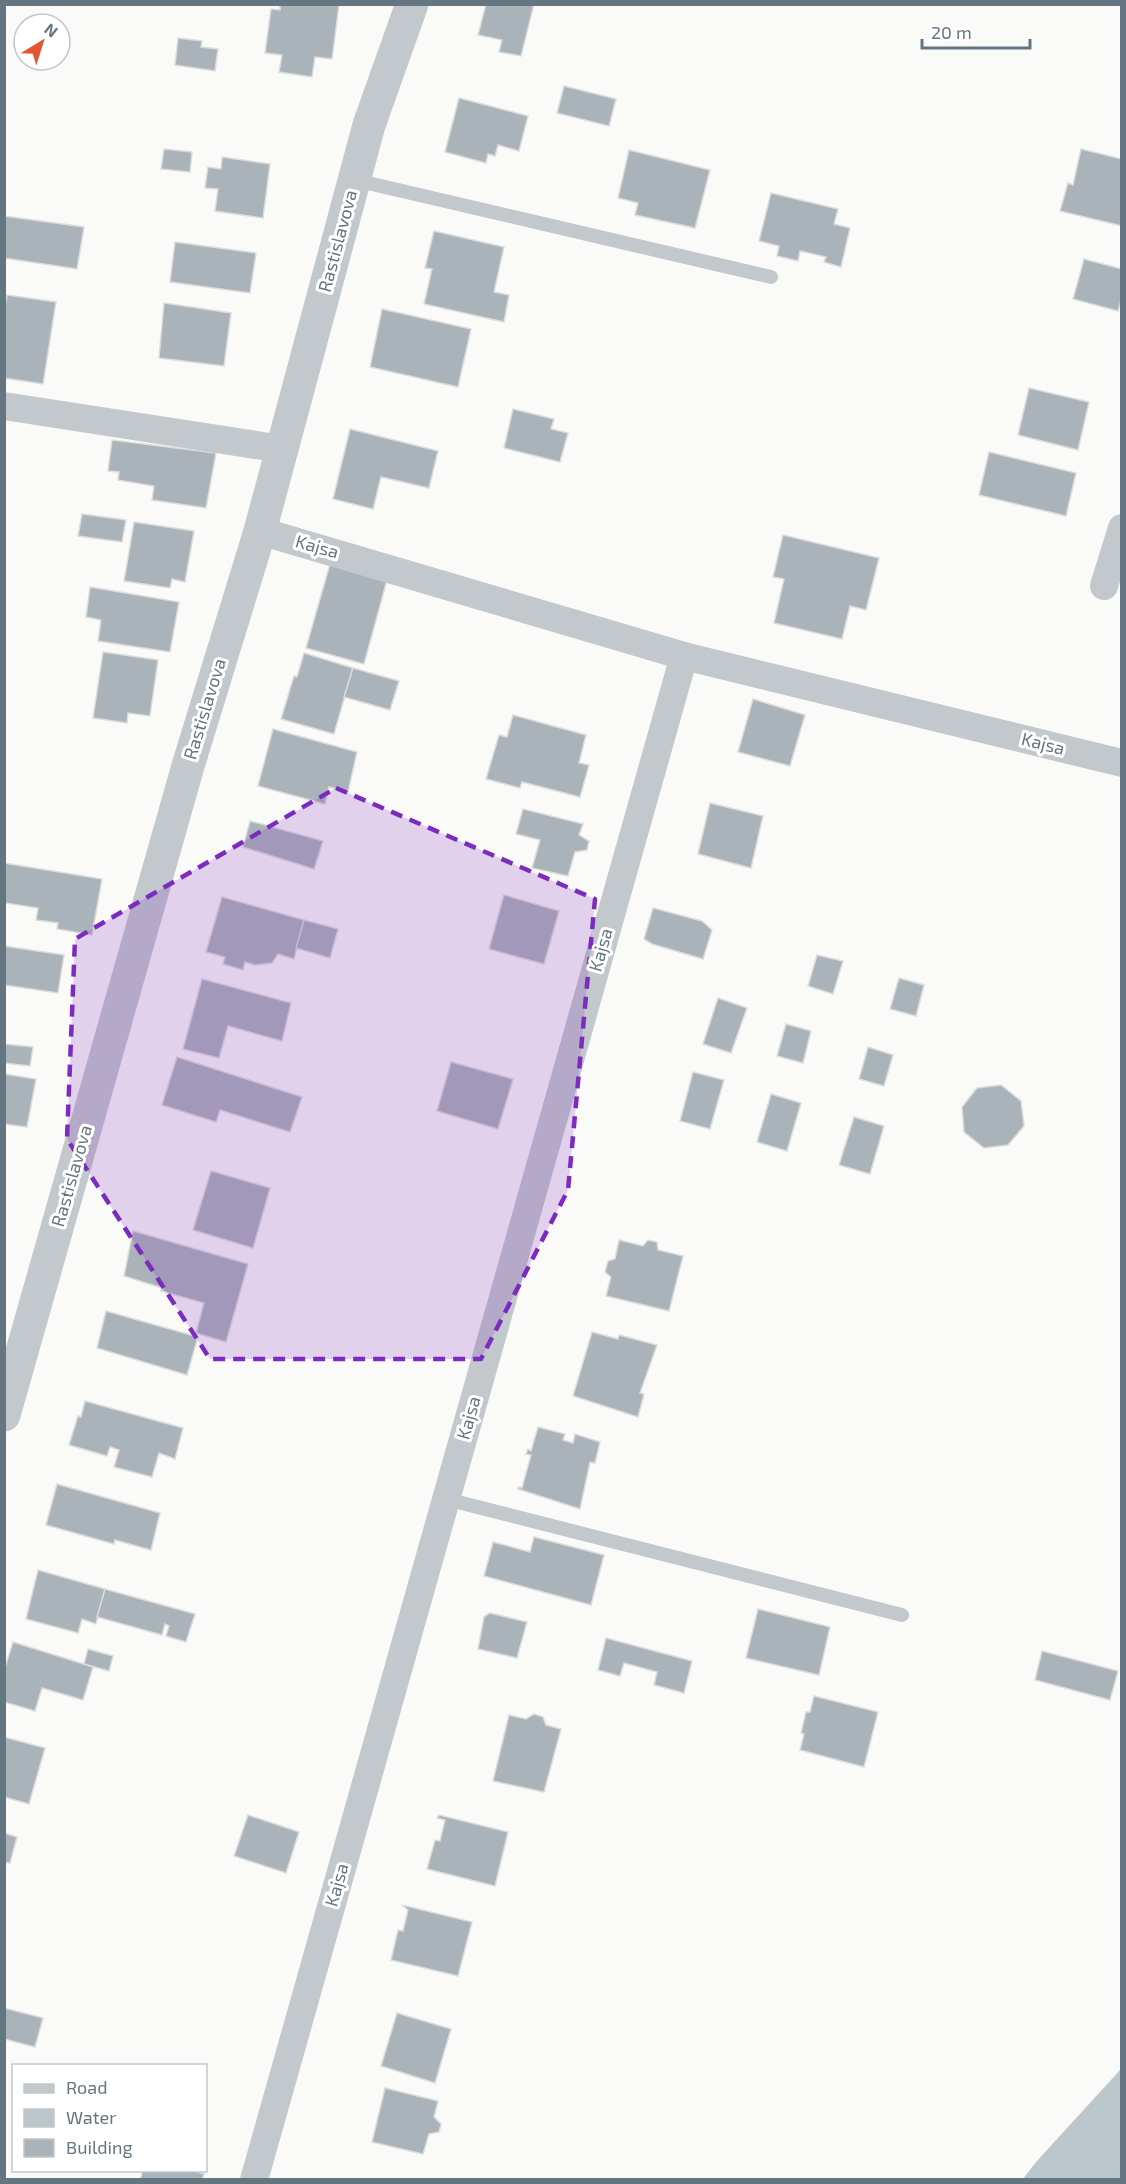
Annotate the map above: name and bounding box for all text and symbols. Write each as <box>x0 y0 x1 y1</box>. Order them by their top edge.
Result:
north arrow <box>12 12 72 72</box>
scale bar <box>922 12 1030 50</box>
text: N <box>41 19 62 41</box>
text: 20 m <box>931 21 972 43</box>
street label: Rastislavova <box>313 187 361 294</box>
street label: Kajsa <box>293 529 341 563</box>
street label: Rastislavova <box>178 655 230 762</box>
street label: Kajsa <box>1019 727 1067 759</box>
street label: Kajsa <box>583 926 617 974</box>
street label: Rastislavova <box>46 1122 96 1229</box>
street label: Kajsa <box>451 1394 485 1442</box>
street label: Kajsa <box>319 1861 353 1909</box>
legend <box>12 2064 207 2172</box>
text: Road <box>66 2076 107 2098</box>
text: Water <box>66 2106 116 2128</box>
text: Building <box>66 2136 133 2158</box>

